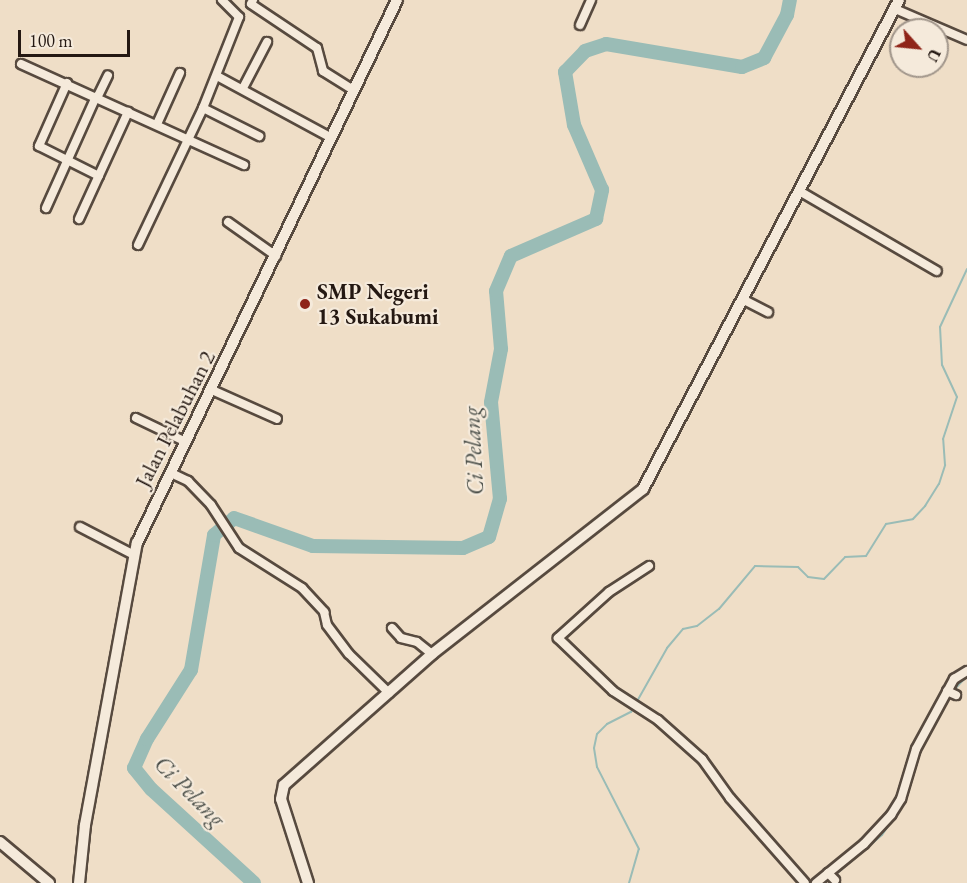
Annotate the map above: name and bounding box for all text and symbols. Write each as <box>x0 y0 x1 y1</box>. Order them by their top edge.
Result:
scale bar <box>21 18 134 56</box>
north arrow <box>889 18 949 78</box>
text: 100 m <box>29 29 73 52</box>
text: U <box>922 45 946 66</box>
place label: SMP Negeri 13 Sukabumi <box>317 278 438 330</box>
marker: SMP Negeri 13 Sukabumi <box>298 297 312 311</box>
street label: Jalan Pelabuhan 2 <box>129 346 221 492</box>
water label: Ci Pelang <box>456 406 490 496</box>
water label: Ci Pelang <box>148 749 232 833</box>

